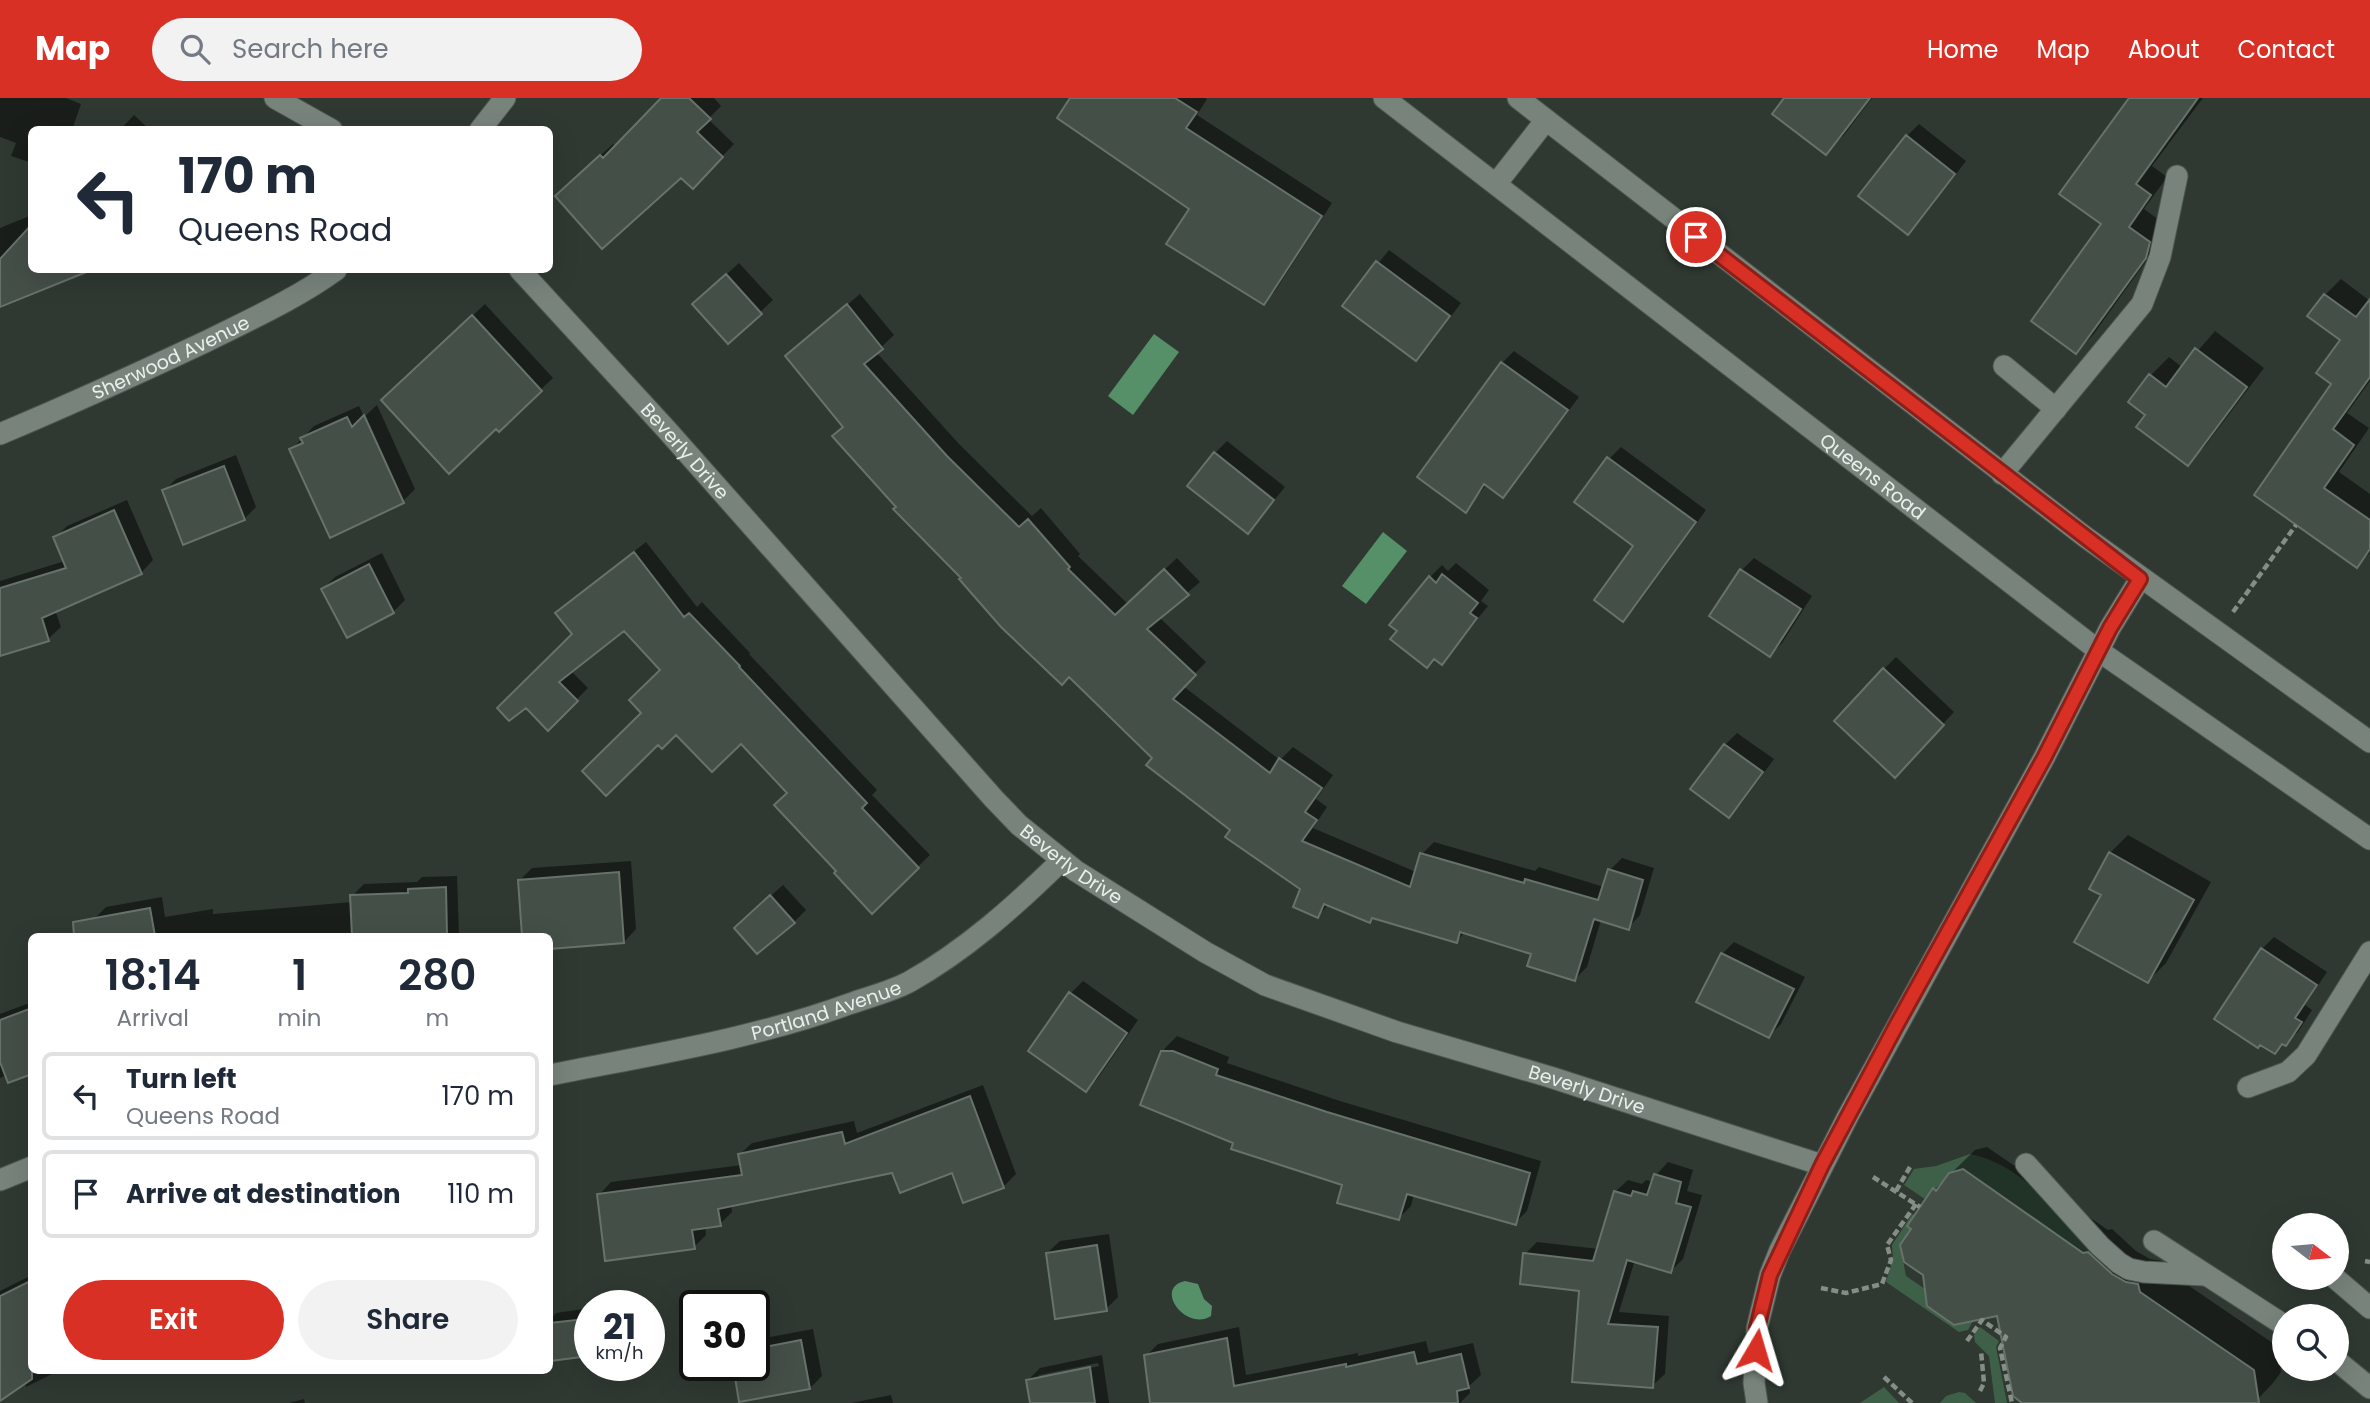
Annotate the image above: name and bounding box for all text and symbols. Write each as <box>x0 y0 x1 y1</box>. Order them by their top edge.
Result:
search box <box>152 18 642 81</box>
text: Map <box>35 25 110 72</box>
icon: search <box>176 30 214 68</box>
text: Search here <box>232 31 389 67</box>
text: Home <box>1927 33 1999 66</box>
text: Map <box>2037 33 2090 66</box>
text: About <box>2128 33 2199 66</box>
text: Contact <box>2237 33 2335 66</box>
text: 170 m <box>178 142 317 210</box>
icon: left <box>63 154 154 245</box>
text: Queens Road <box>178 207 392 252</box>
pin <box>1666 207 1726 267</box>
icon: arrive <box>1677 218 1715 256</box>
street label: Sherwood Avenue <box>88 309 254 406</box>
street label: Beverly Drive <box>634 397 735 505</box>
street label: Queens Road <box>1814 427 1931 526</box>
street label: Beverly Drive <box>1014 818 1128 911</box>
text: 18:14 <box>105 946 201 1005</box>
text: 1 <box>292 946 307 1005</box>
text: 280 <box>398 946 476 1005</box>
street label: Portland Avenue <box>748 974 906 1047</box>
text: Arrival <box>117 1002 189 1034</box>
text: min <box>277 1002 322 1034</box>
text: m <box>425 1002 449 1034</box>
street label: Beverly Drive <box>1525 1058 1649 1121</box>
text: Turn left <box>126 1061 237 1097</box>
icon: left <box>67 1077 105 1115</box>
text: 170 m <box>441 1078 514 1114</box>
text: Queens Road <box>126 1100 280 1132</box>
icon: arrive <box>67 1175 105 1213</box>
text: Arrive at destination <box>126 1176 401 1212</box>
text: 110 m <box>447 1176 514 1212</box>
north arrow <box>2272 1213 2348 1290</box>
map controls <box>2272 1213 2349 1381</box>
button: Exit <box>63 1280 284 1360</box>
button: Share <box>298 1280 518 1360</box>
speed limit sign: 30 <box>679 1290 770 1381</box>
text: 21 <box>603 1302 636 1351</box>
button: search <box>2272 1304 2349 1381</box>
position arrow <box>1719 1313 1793 1387</box>
text: km/h <box>596 1340 643 1365</box>

